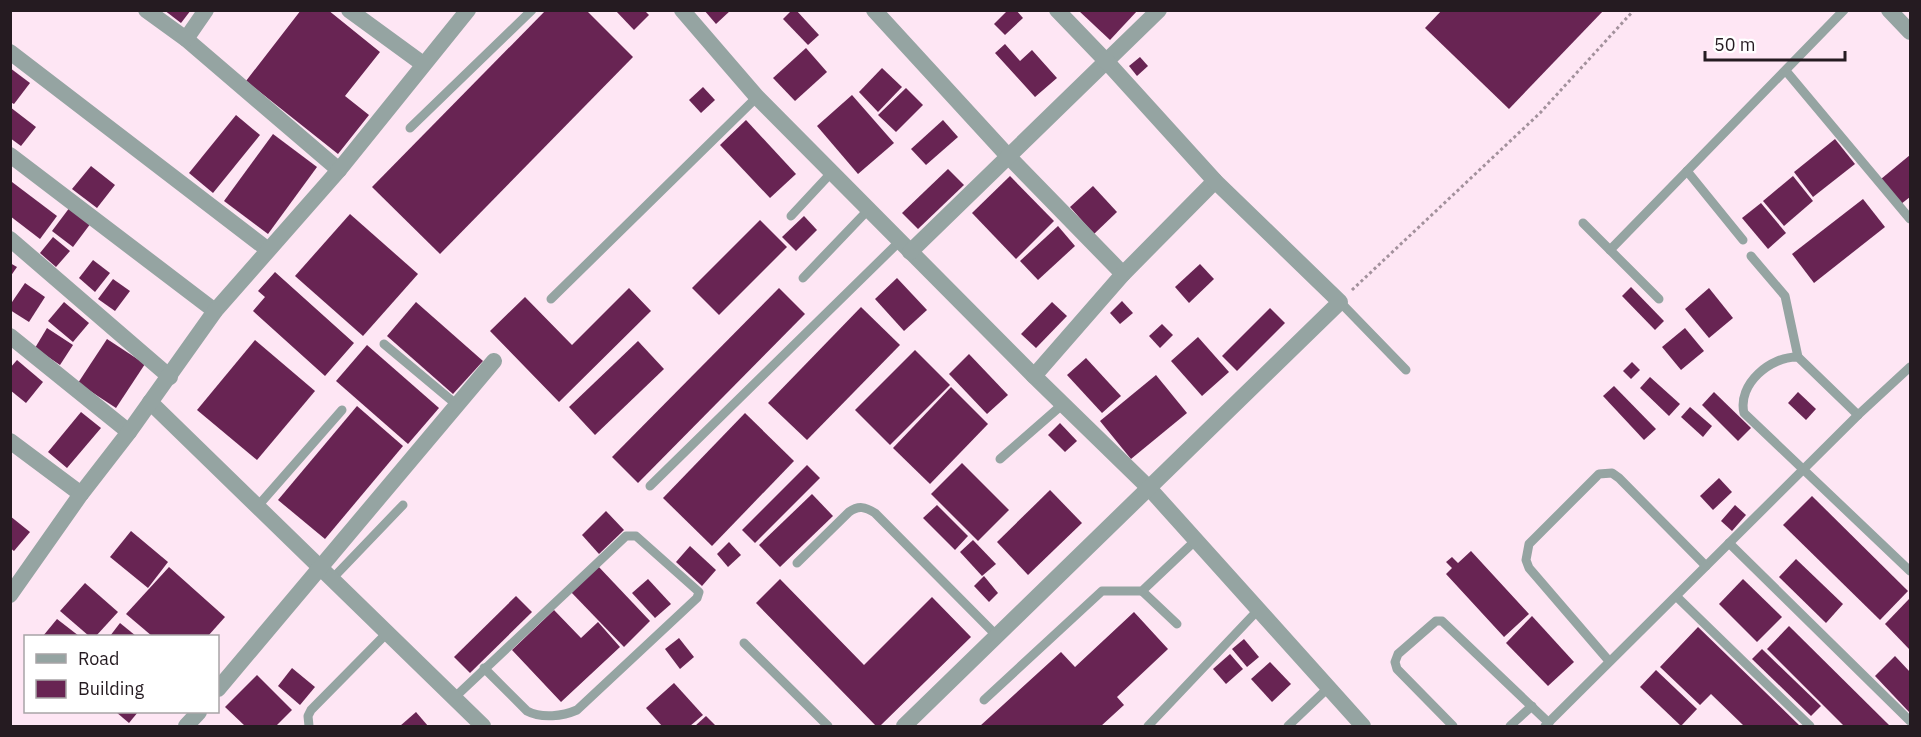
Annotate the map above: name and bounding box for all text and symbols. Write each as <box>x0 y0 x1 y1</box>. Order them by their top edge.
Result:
scale bar <box>1705 24 1844 62</box>
text: 50 m <box>1714 33 1756 56</box>
legend <box>24 635 219 713</box>
text: Road <box>78 647 119 670</box>
text: Building <box>78 677 145 700</box>

